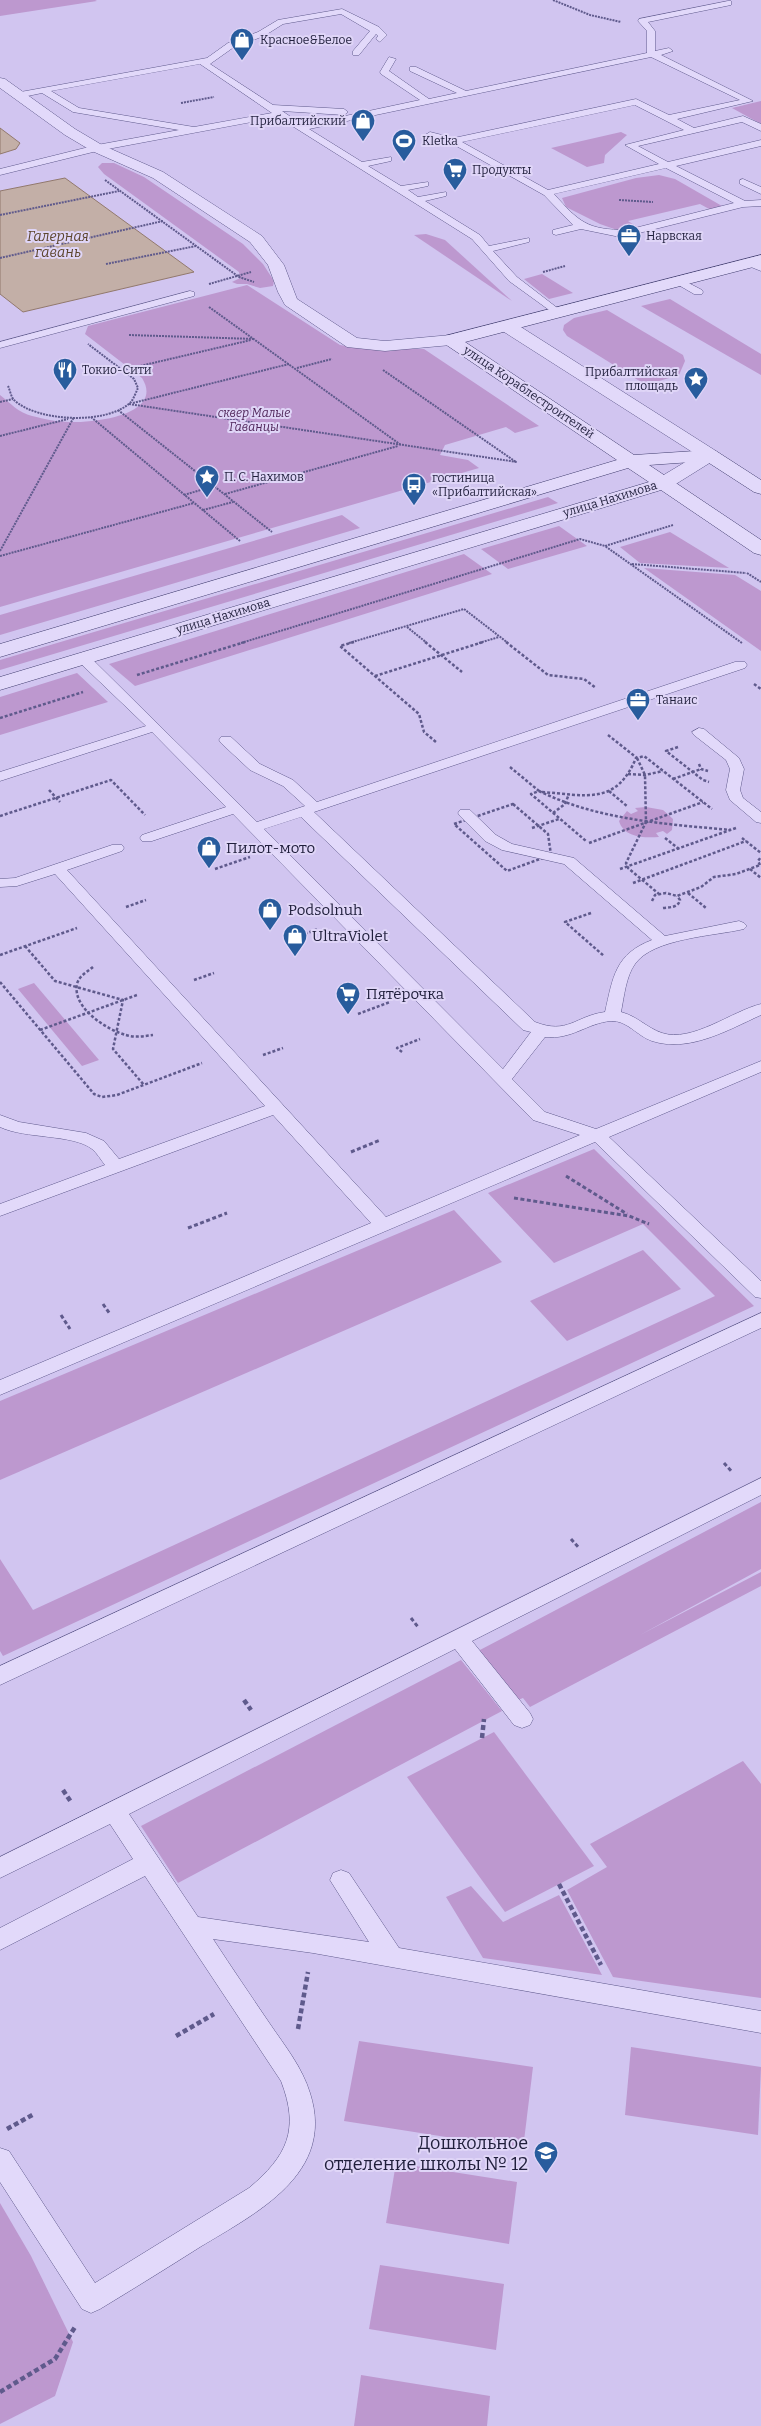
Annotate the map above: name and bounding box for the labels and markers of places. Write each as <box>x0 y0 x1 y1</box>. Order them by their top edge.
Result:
shop icon: Красное&Белое <box>229 27 255 61</box>
place label: Красное&Белое <box>260 33 352 47</box>
shop icon: Прибалтийский <box>350 108 376 142</box>
place label: Прибалтийский <box>250 114 346 128</box>
sports icon: Kletka <box>391 128 417 162</box>
place label: Kletka <box>422 134 458 148</box>
supermarket icon: Продукты <box>442 157 468 191</box>
place label: Продукты <box>472 163 532 177</box>
office icon: Нарвская <box>616 223 642 257</box>
place label: Нарвская <box>646 229 702 243</box>
restaurant icon: Токио-Сити <box>52 357 78 391</box>
place label: Токио-Сити <box>82 363 152 377</box>
place label: Прибалтийская площадь <box>585 365 678 393</box>
place icon: Прибалтийская площадь <box>683 366 709 400</box>
place icon: П. С. Нахимов <box>194 464 220 498</box>
place label: П. С. Нахимов <box>224 470 304 484</box>
place label: гостиница «Прибалтийская» <box>432 471 537 499</box>
bus stop icon: гостиница «Прибалтийская» <box>401 472 427 506</box>
office icon: Танаис <box>625 687 651 721</box>
place label: Танаис <box>656 693 698 707</box>
shop icon: Пилот-мото <box>196 835 222 869</box>
place label: Пилот-мото <box>226 839 315 857</box>
shop icon: Podsolnuh <box>257 897 283 931</box>
place label: Podsolnuh <box>288 901 363 919</box>
shop icon: UltraViolet <box>282 923 308 957</box>
place label: UltraViolet <box>312 927 389 945</box>
supermarket icon: Пятёрочка <box>335 981 361 1015</box>
place label: Пятёрочка <box>366 985 444 1003</box>
place label: Дошкольное отделение школы № 12 <box>324 2132 528 2175</box>
school or university icon: Дошкольное отделение школы № 12 <box>533 2140 559 2174</box>

